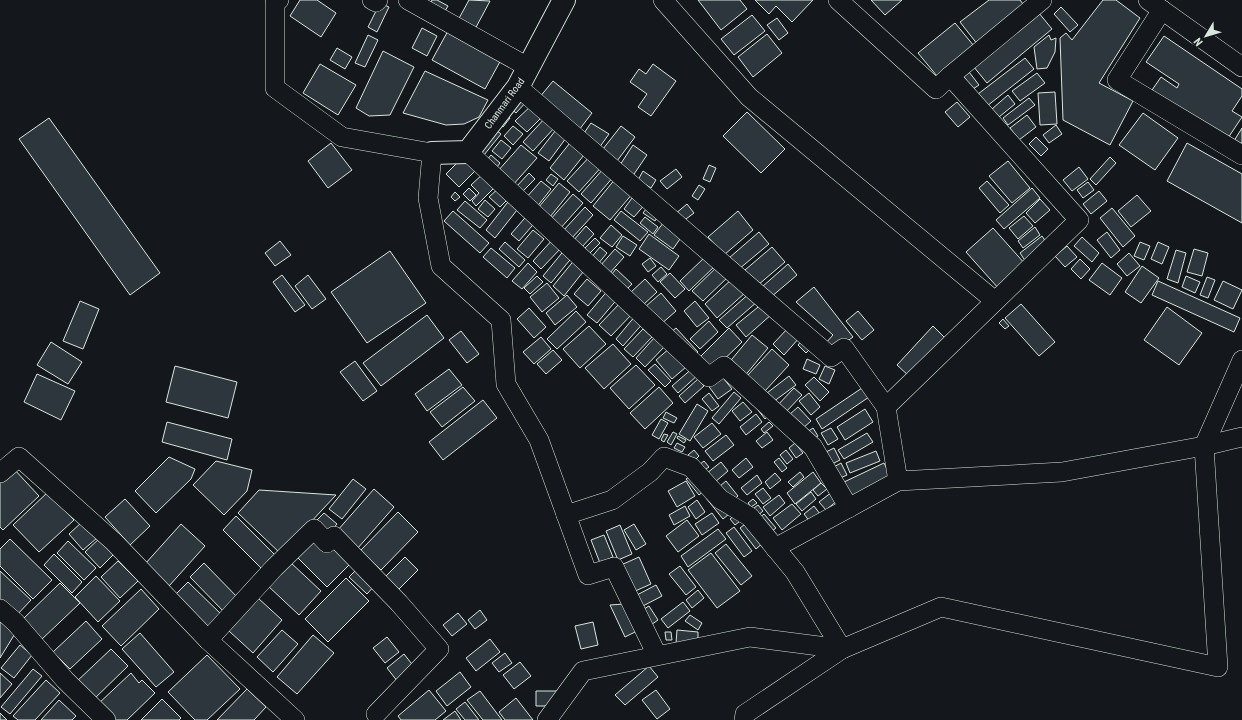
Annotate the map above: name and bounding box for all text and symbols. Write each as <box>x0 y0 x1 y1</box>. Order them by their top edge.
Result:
north arrow <box>1186 16 1226 56</box>
text: N <box>1191 35 1206 49</box>
street label: Chanmari Road <box>482 76 527 131</box>

